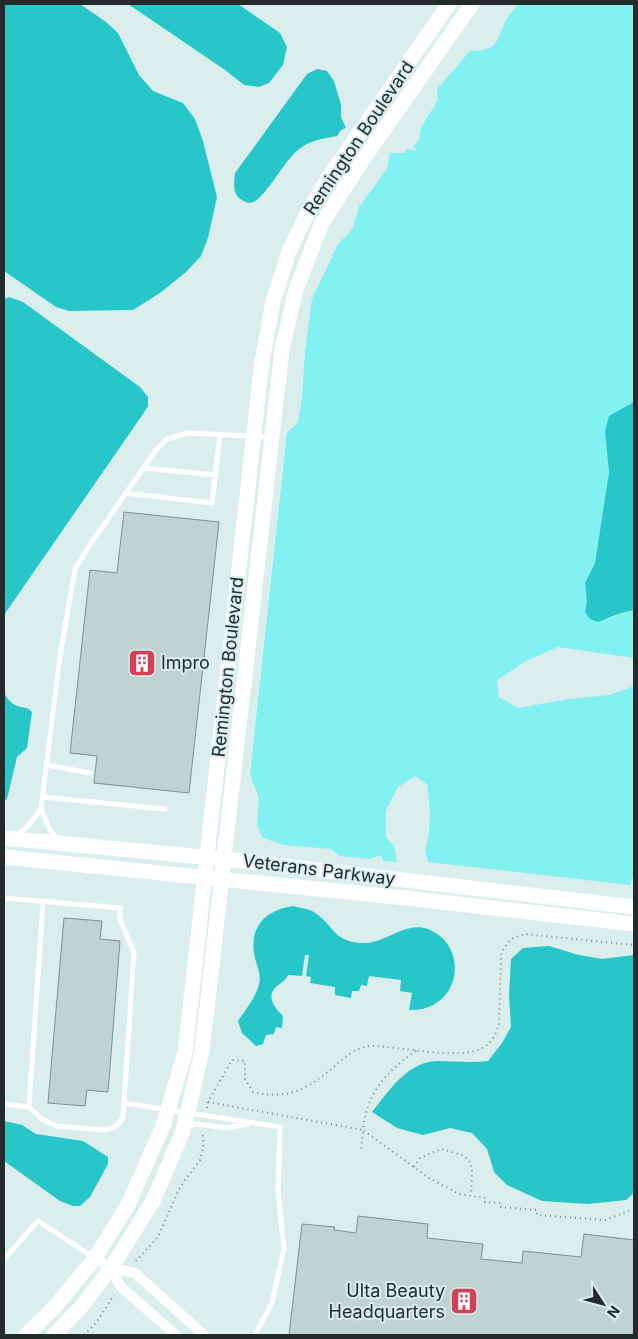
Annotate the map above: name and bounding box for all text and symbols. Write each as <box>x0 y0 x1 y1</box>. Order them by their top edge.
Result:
street label: Remington Boulevard <box>299 57 418 219</box>
street label: Remington Boulevard <box>208 576 247 758</box>
building icon: Impro <box>127 648 157 678</box>
place label: Impro <box>161 652 210 673</box>
street label: Veterans Parkway <box>242 850 397 889</box>
north arrow <box>578 1279 628 1329</box>
place label: Ulta Beauty Headquarters <box>329 1280 445 1322</box>
building icon: Ulta Beauty Headquarters <box>449 1286 479 1316</box>
text: N <box>604 1303 624 1321</box>

